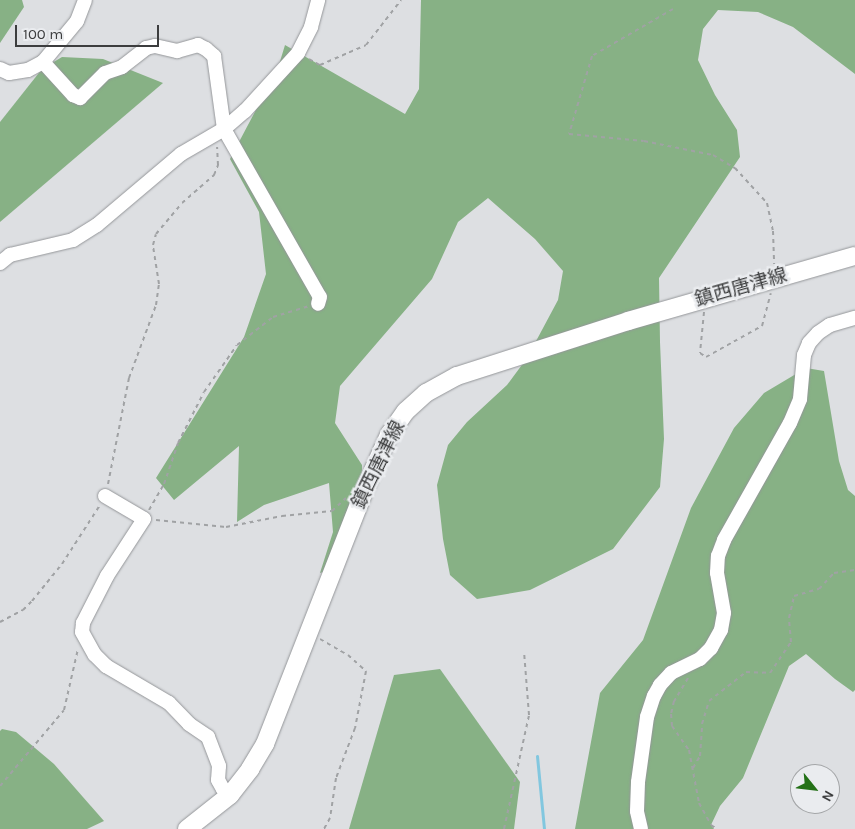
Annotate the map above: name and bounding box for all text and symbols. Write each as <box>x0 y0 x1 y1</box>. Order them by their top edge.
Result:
scale bar <box>18 15 161 47</box>
text: 100 m <box>23 25 63 43</box>
street label: 鎮西唐津線 <box>692 264 790 312</box>
street label: 鎮西唐津線 <box>348 417 410 513</box>
north arrow <box>790 764 840 814</box>
text: N <box>818 788 838 805</box>

